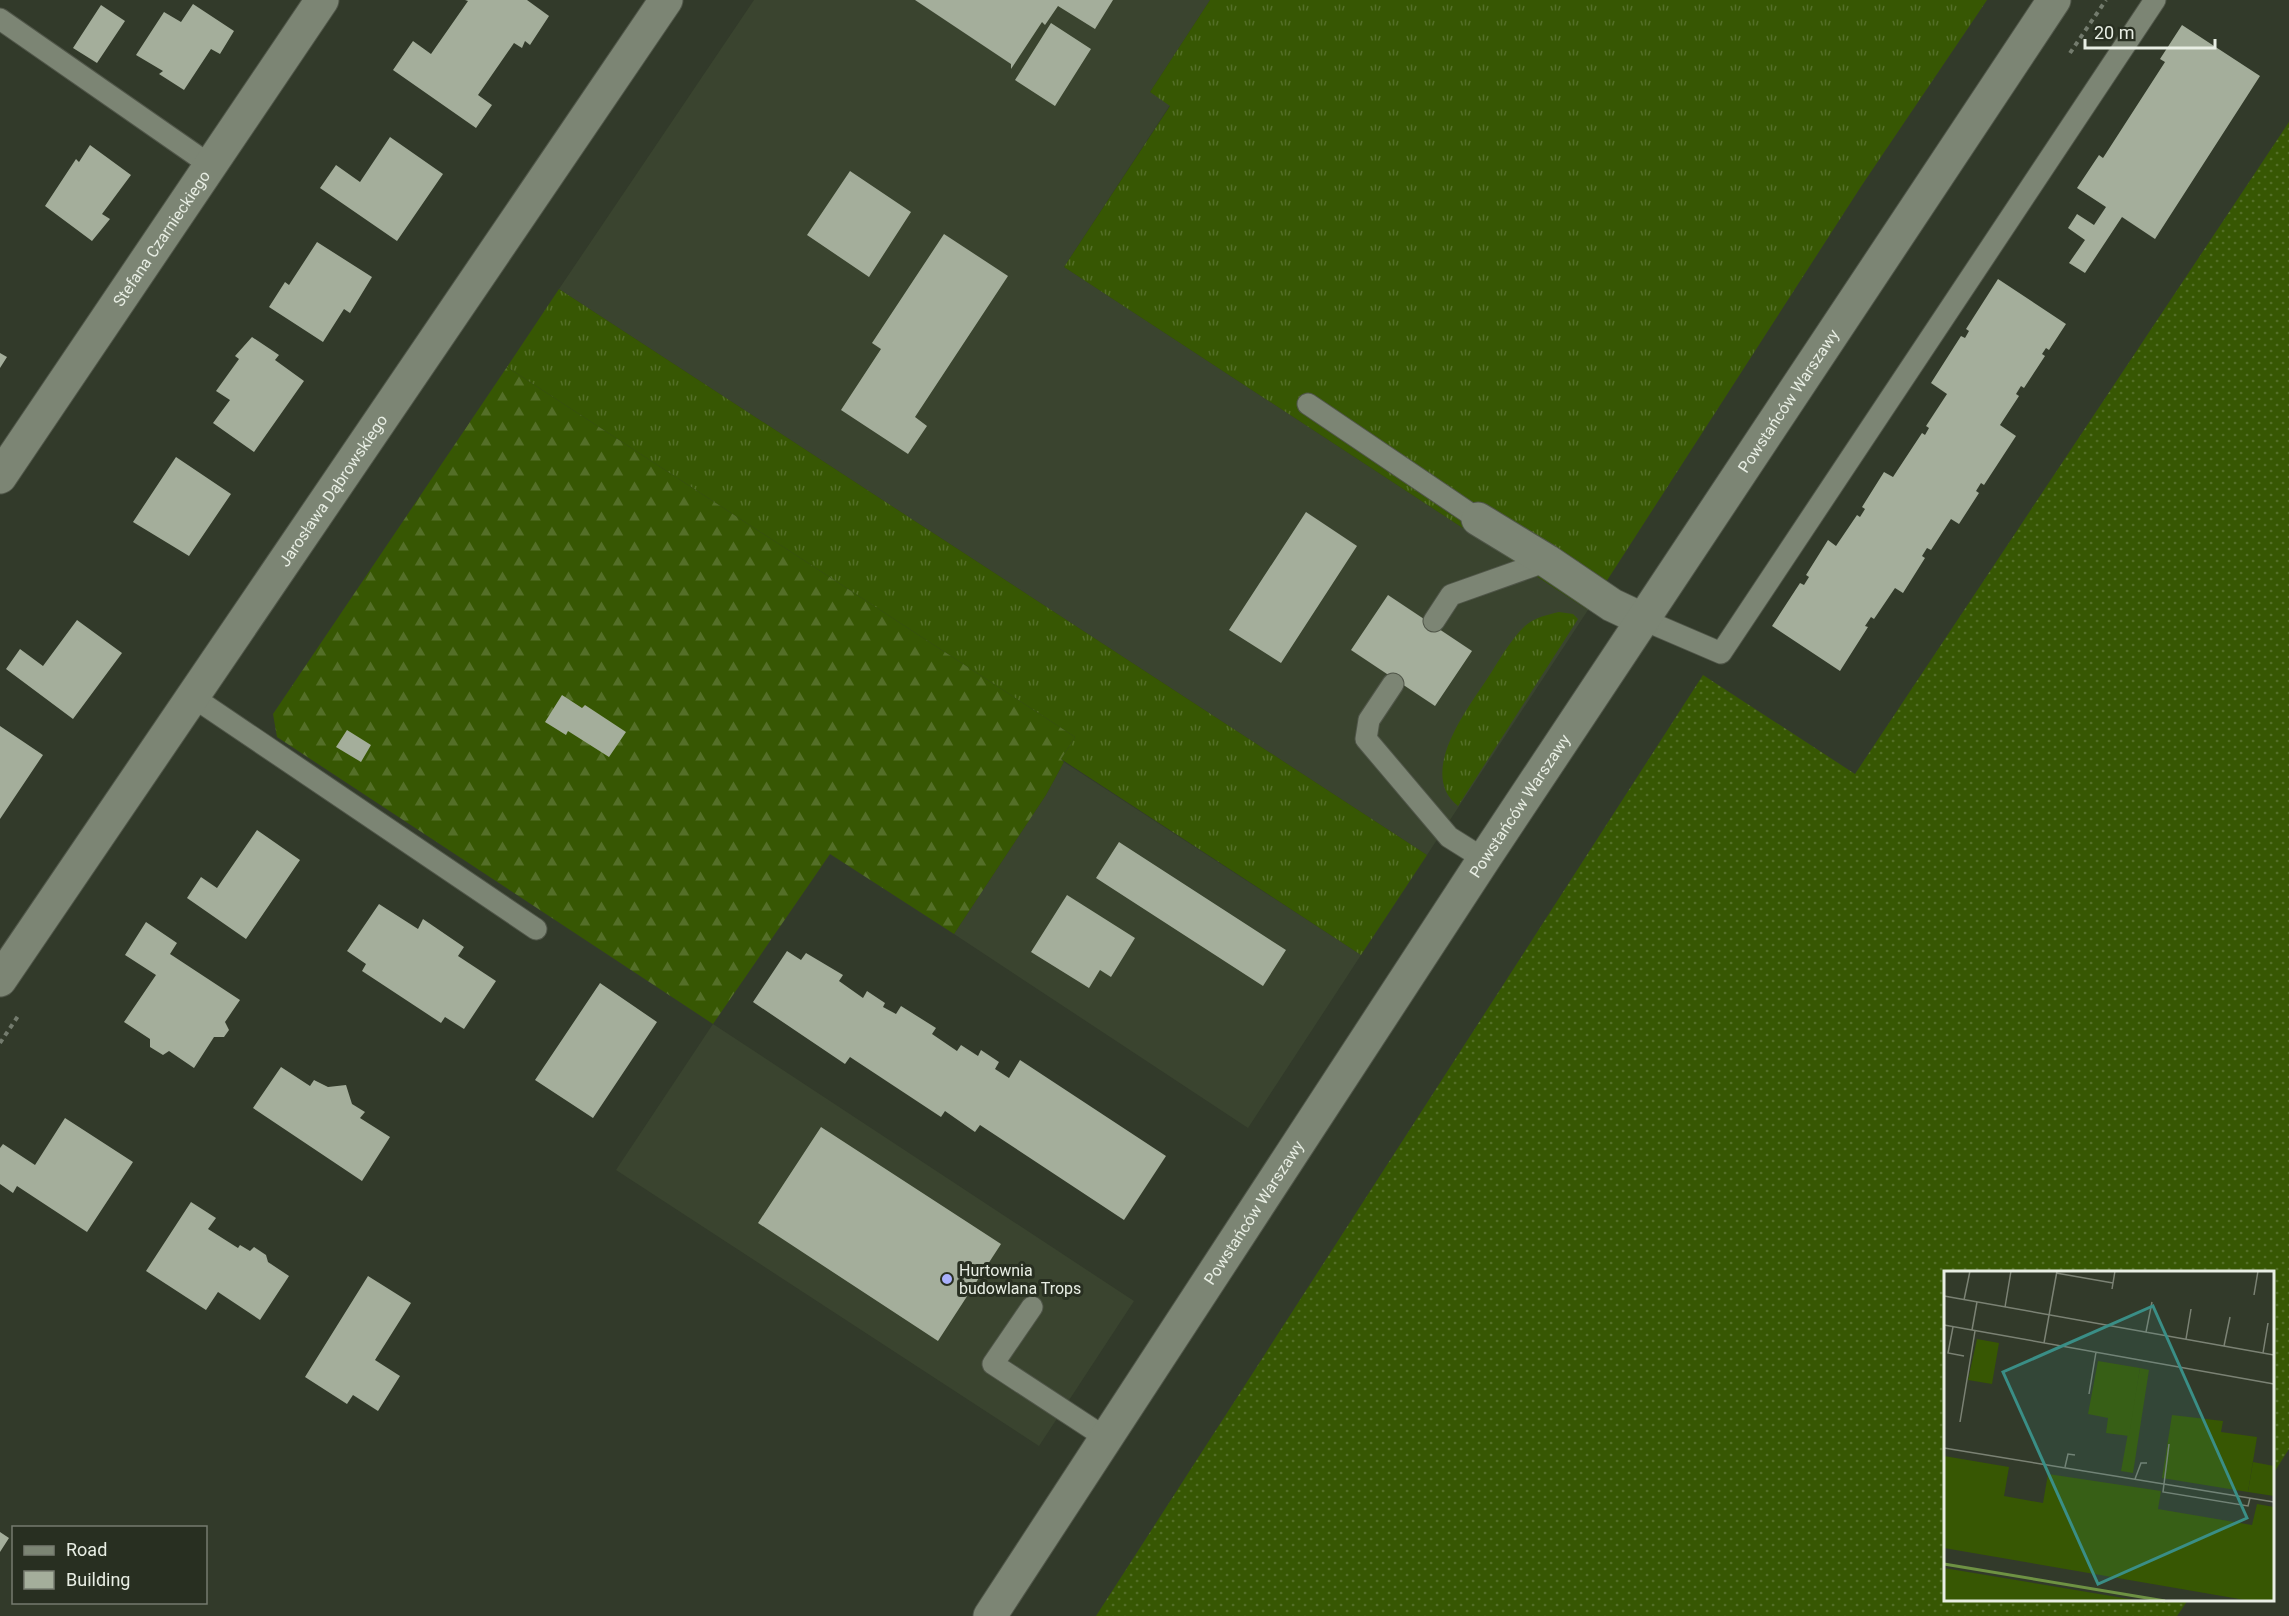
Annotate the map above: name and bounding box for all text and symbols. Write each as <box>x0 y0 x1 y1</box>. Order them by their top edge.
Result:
scale bar <box>2085 12 2216 50</box>
text: 20 m <box>2094 22 2134 43</box>
street label: Stefana Czarnieckiego <box>109 167 214 310</box>
street label: Powstańców Warszawy <box>1734 325 1843 476</box>
street label: Jarosława Dąbrowskiego <box>275 411 391 570</box>
street label: Powstańców Warszawy <box>1465 730 1575 881</box>
street label: Powstańców Warszawy <box>1200 1137 1308 1288</box>
place label: Hurtownia budowlana Trops <box>959 1261 1081 1298</box>
inset map <box>1944 1271 2274 1601</box>
marker: Hurtownia budowlana Trops <box>940 1272 954 1286</box>
legend <box>12 1526 207 1604</box>
text: Road <box>66 1539 107 1560</box>
text: Building <box>66 1569 130 1590</box>

